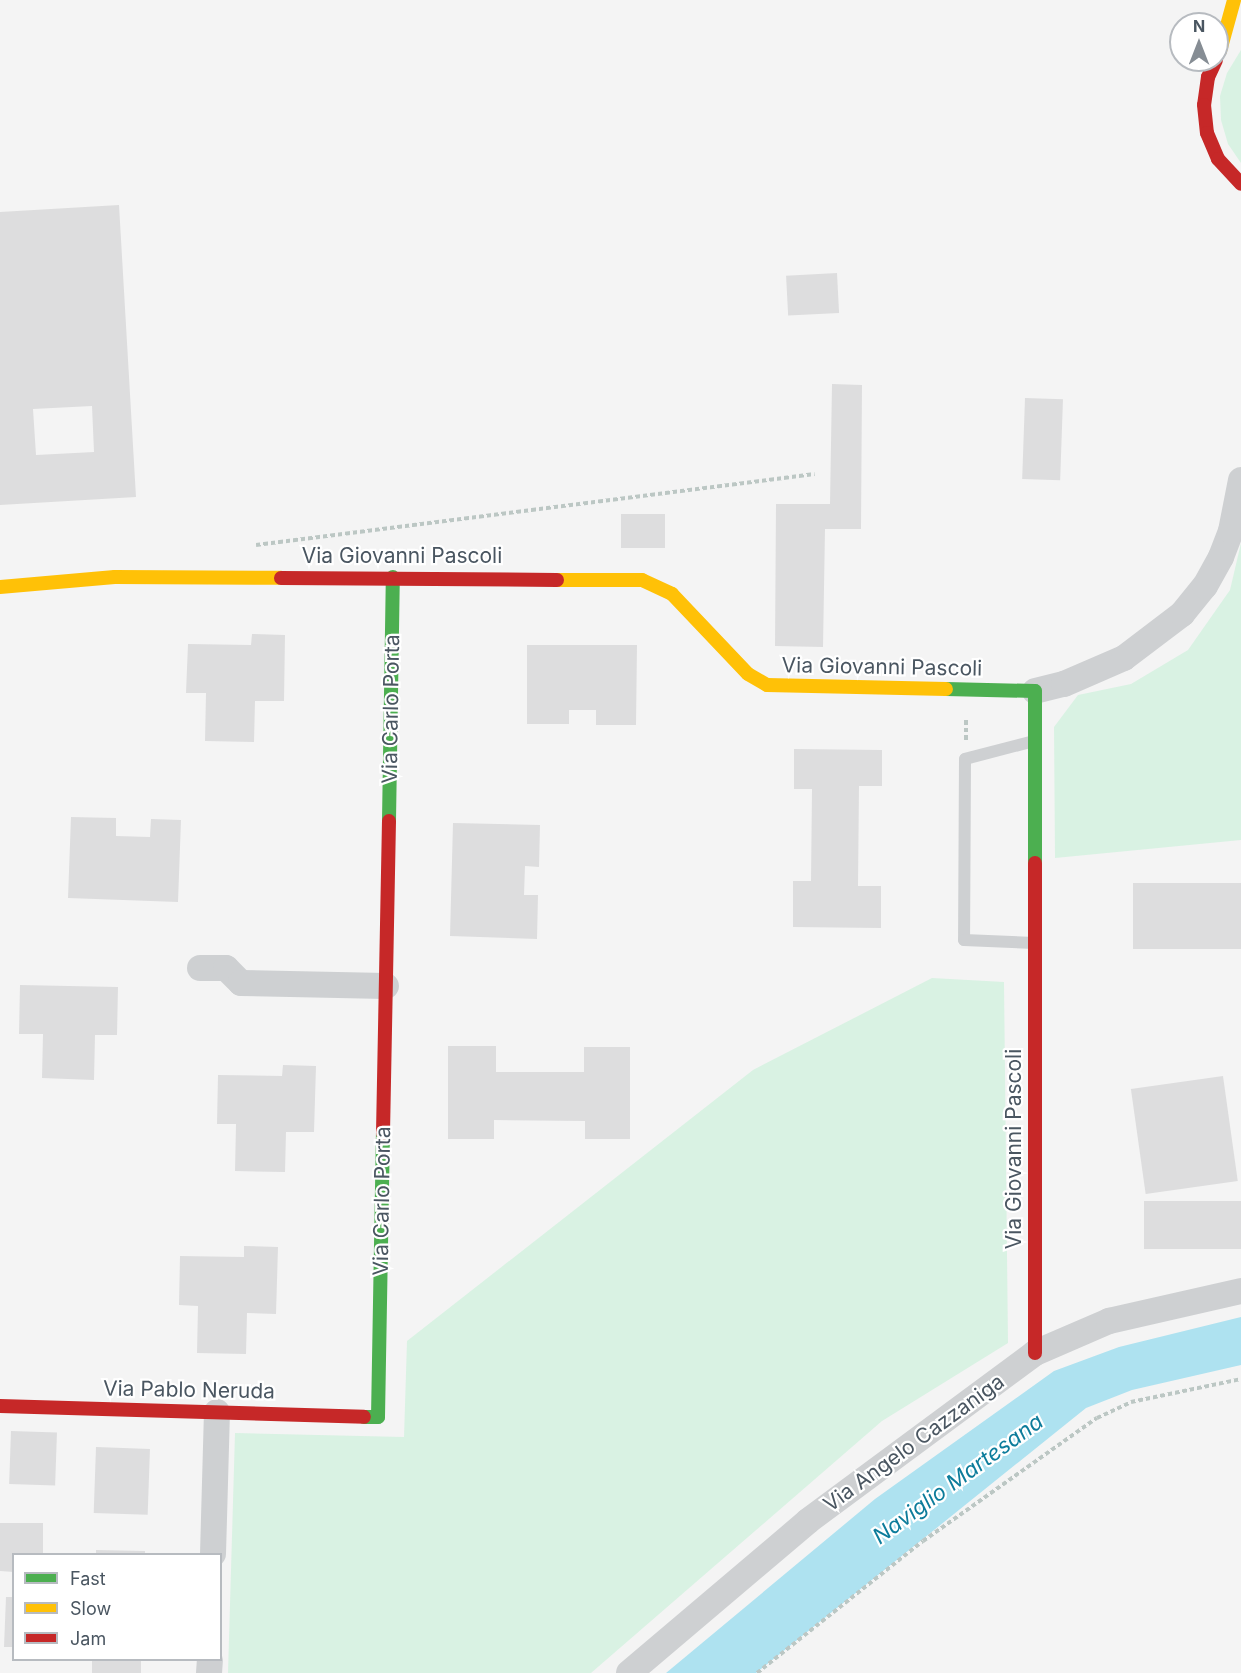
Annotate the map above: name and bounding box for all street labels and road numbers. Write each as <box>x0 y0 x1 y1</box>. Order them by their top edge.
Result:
street label: Via Giovanni Pascoli <box>302 543 502 569</box>
street label: Via Carlo Porta <box>377 634 405 784</box>
street label: Via Giovanni Pascoli <box>782 653 982 681</box>
street label: Via Giovanni Pascoli <box>1001 1049 1027 1249</box>
street label: Via Carlo Porta <box>368 1126 396 1276</box>
street label: Via Angelo Cazzaniga <box>819 1369 1009 1517</box>
street label: Via Pablo Neruda <box>103 1376 275 1404</box>

